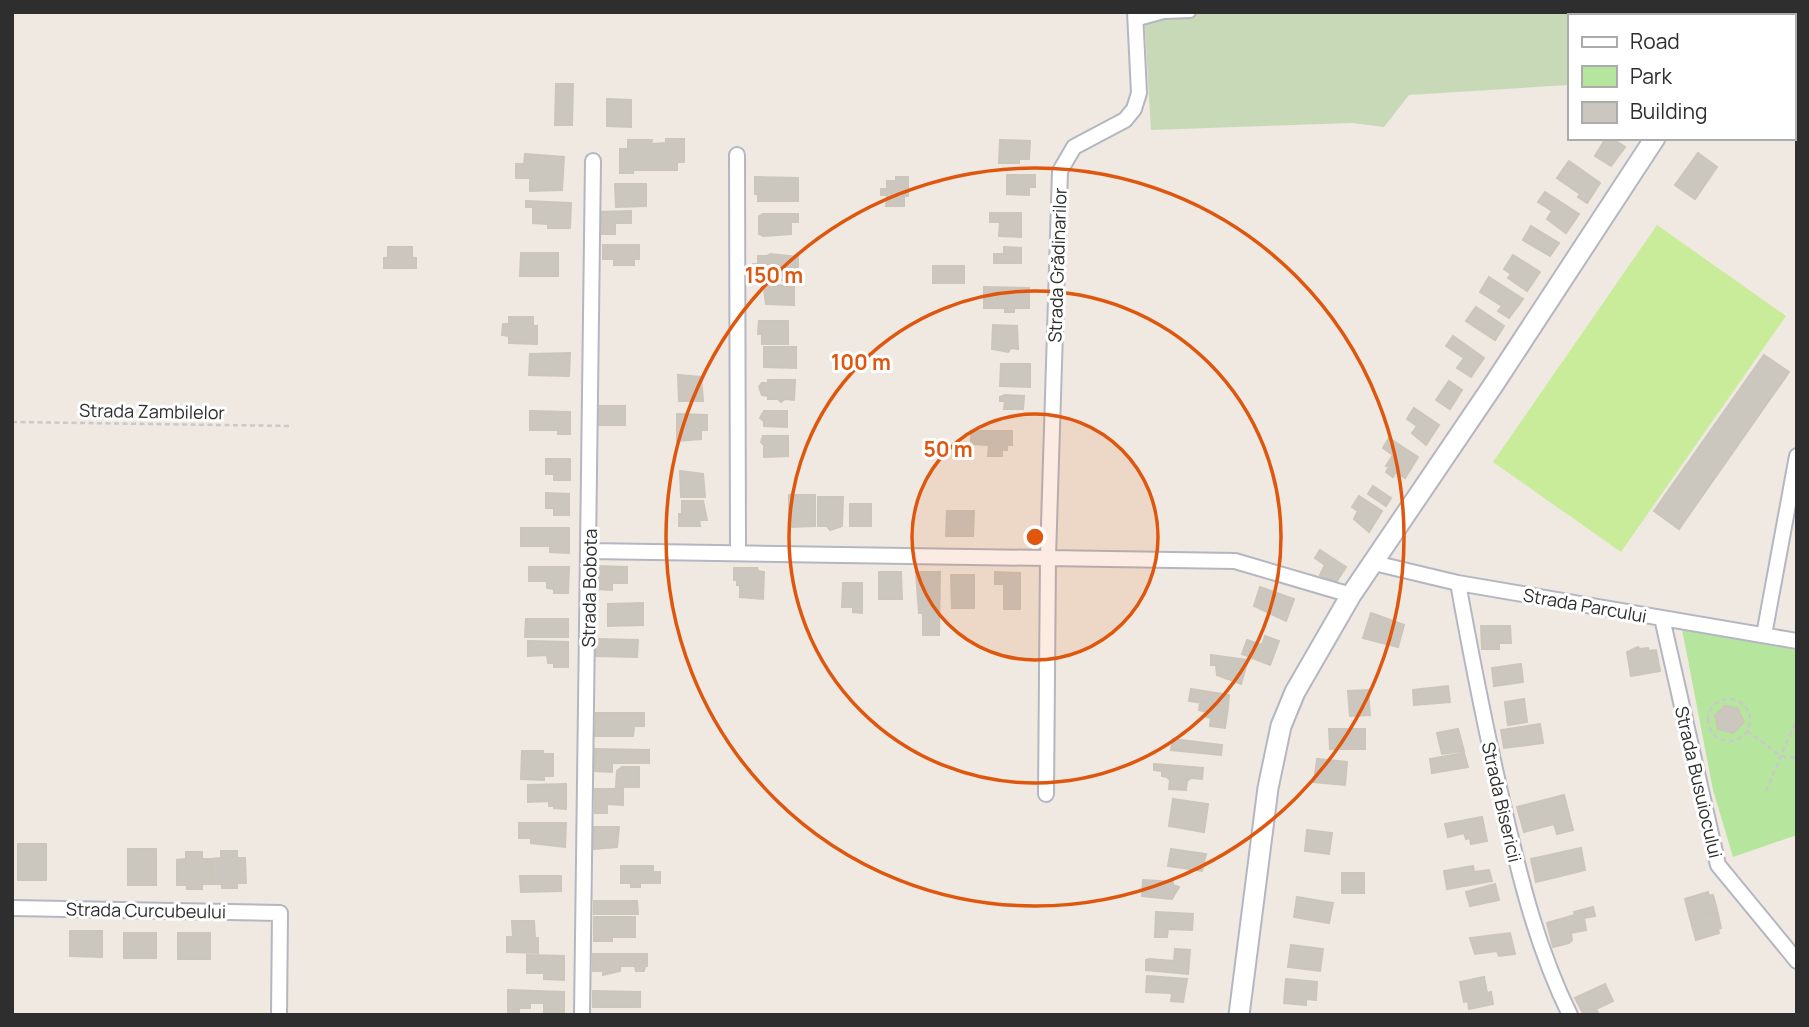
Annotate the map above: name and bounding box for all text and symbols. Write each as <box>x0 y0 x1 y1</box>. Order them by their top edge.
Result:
legend <box>1568 14 1795 140</box>
text: Road <box>1630 27 1680 55</box>
text: Park <box>1630 62 1672 90</box>
text: Building <box>1630 97 1707 125</box>
street label: Strada Grădinarilor <box>1042 187 1072 343</box>
text: 150 m <box>745 261 803 289</box>
text: 100 m <box>831 348 891 376</box>
street label: Strada Zambilelor <box>79 398 226 424</box>
text: 50 m <box>923 435 973 463</box>
centre of rings <box>1023 525 1047 549</box>
street label: Strada Bobota <box>576 528 602 648</box>
street label: Strada Parcului <box>1521 582 1649 628</box>
street label: Strada Busuiocului <box>1670 704 1728 860</box>
street label: Strada Bisericii <box>1477 740 1527 864</box>
street label: Strada Curcubeului <box>66 897 226 923</box>

